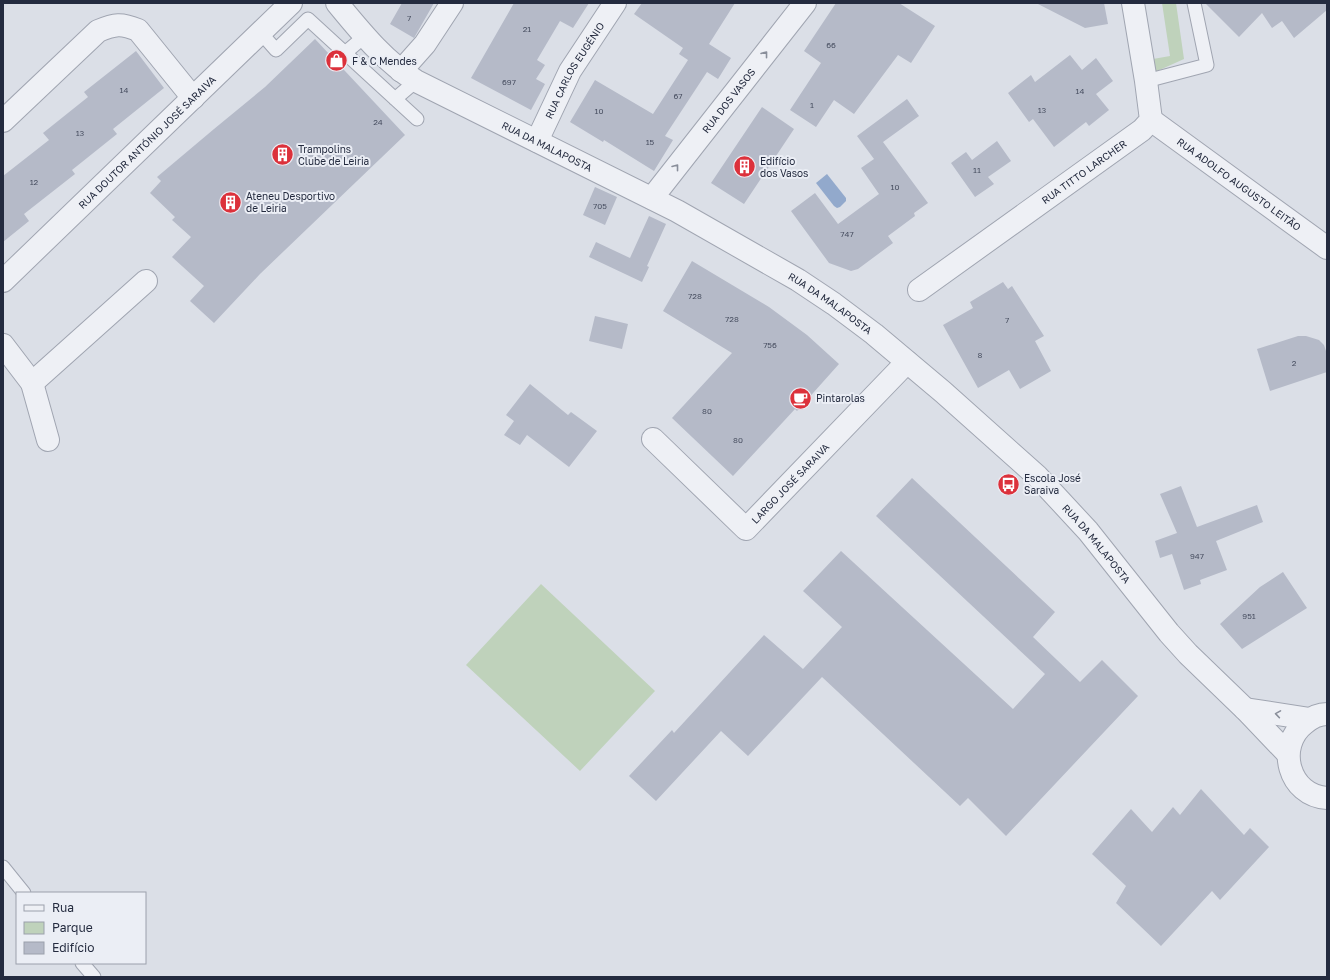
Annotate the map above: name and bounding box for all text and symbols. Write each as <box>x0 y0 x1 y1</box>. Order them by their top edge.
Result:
house number: 7 <box>407 13 411 23</box>
street label: RUA CARLOS EUGÉNIO <box>542 20 607 121</box>
house number: 21 <box>523 24 531 34</box>
house number: 66 <box>826 40 836 50</box>
shop icon: F & C Mendes <box>323 48 349 74</box>
one-way arrow <box>761 51 768 58</box>
place label: F & C Mendes <box>352 55 417 67</box>
street label: RUA DOS VASOS <box>699 66 758 135</box>
street label: RUA DOUTOR ANTÓNIO JOSÉ SARAIVA <box>76 73 218 211</box>
house number: 697 <box>502 77 516 87</box>
house number: 14 <box>120 85 128 95</box>
house number: 14 <box>1076 86 1084 96</box>
house number: 67 <box>673 91 683 101</box>
house number: 1 <box>810 100 814 110</box>
house number: 13 <box>1038 105 1047 115</box>
house number: 10 <box>595 106 603 116</box>
house number: 24 <box>373 117 383 127</box>
street label: RUA DA MALAPOSTA <box>500 119 595 174</box>
house number: 13 <box>76 128 85 138</box>
street label: RUA ADOLFO AUGUSTO LEITÃO <box>1175 135 1303 233</box>
house number: 15 <box>646 137 655 147</box>
street label: RUA TITTO LARCHER <box>1039 137 1129 206</box>
building icon: Trampolins Clube de Leiria <box>270 142 296 168</box>
place label: Trampolins Clube de Leiria <box>298 143 369 167</box>
building icon: Edifício dos Vasos <box>732 154 758 180</box>
place label: Edifício dos Vasos <box>760 155 808 179</box>
one-way arrow <box>671 164 678 171</box>
house number: 11 <box>973 165 981 175</box>
house number: 12 <box>30 177 39 187</box>
house number: 10 <box>891 182 899 192</box>
building icon: Ateneu Desportivo de Leiria <box>218 189 244 215</box>
place label: Ateneu Desportivo de Leiria <box>246 190 335 214</box>
house number: 705 <box>593 201 607 211</box>
house number: 747 <box>840 229 854 239</box>
street label: RUA DA MALAPOSTA <box>786 270 875 337</box>
house number: 728 <box>688 291 702 301</box>
house number: 728 <box>725 314 739 324</box>
house number: 7 <box>1005 315 1009 325</box>
house number: 756 <box>763 340 777 350</box>
house number: 8 <box>978 350 983 360</box>
house number: 2 <box>1292 358 1297 368</box>
cafe icon: Pintarolas <box>787 385 813 411</box>
place label: Pintarolas <box>816 392 865 404</box>
house number: 80 <box>702 406 712 416</box>
house number: 80 <box>733 435 743 445</box>
street label: LARGO JOSÉ SARAIVA <box>749 440 832 526</box>
bus stop icon: Escola José Saraiva <box>995 471 1021 497</box>
place label: Escola José Saraiva <box>1024 472 1081 496</box>
street label: RUA DA MALAPOSTA <box>1060 502 1133 586</box>
house number: 947 <box>1190 551 1204 561</box>
house number: 951 <box>1242 611 1256 621</box>
one-way arrow <box>1275 710 1281 719</box>
legend <box>16 892 146 964</box>
text: Rua <box>52 900 74 915</box>
text: Parque <box>52 920 93 935</box>
text: Edifício <box>52 940 94 955</box>

